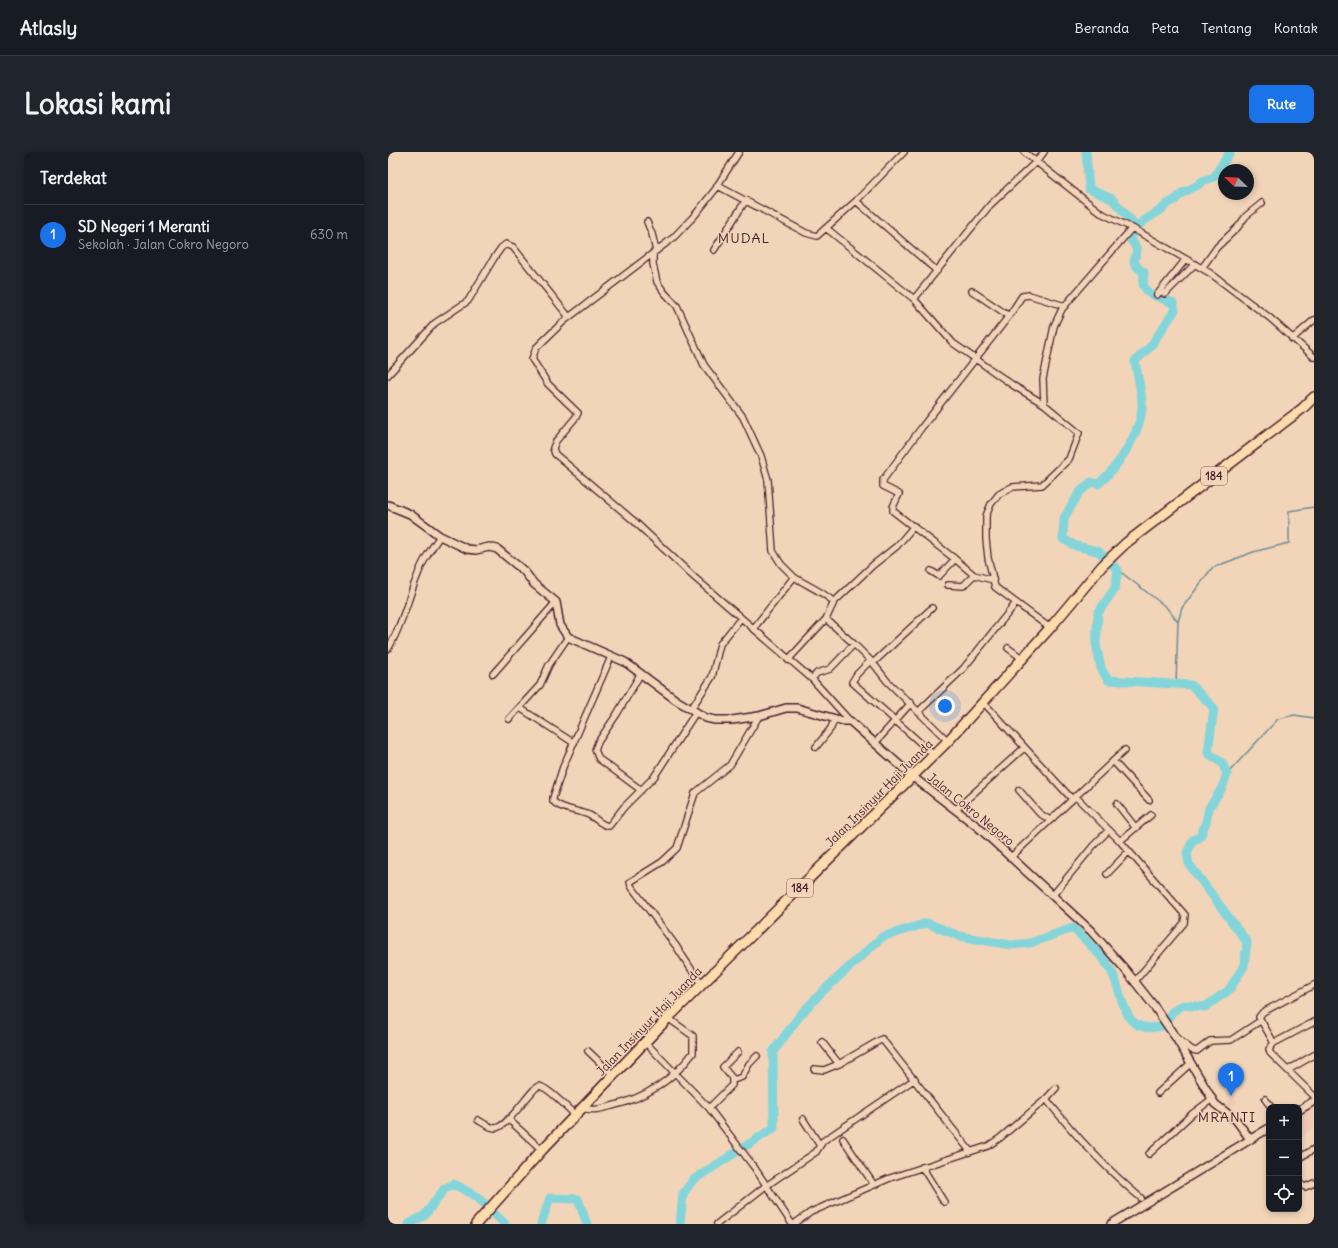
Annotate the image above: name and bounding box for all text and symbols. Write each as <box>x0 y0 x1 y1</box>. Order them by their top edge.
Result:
text: Atlasly <box>20 16 77 40</box>
text: Beranda <box>1075 19 1129 37</box>
text: Peta <box>1151 19 1179 37</box>
text: Tentang <box>1201 19 1252 37</box>
text: Kontak <box>1274 19 1318 37</box>
button: Rute <box>1249 85 1314 123</box>
text: Lokasi kami <box>24 86 171 122</box>
north arrow <box>1218 164 1254 200</box>
text: Terdekat <box>40 167 107 189</box>
text: SD Negeri 1 Meranti <box>78 217 210 236</box>
text: 1 <box>50 226 56 243</box>
text: 630 m <box>310 226 348 243</box>
district label: MUDAL <box>718 229 770 247</box>
text: Sekolah · Jalan Cokro Negoro <box>78 236 249 253</box>
road number: 184 <box>1201 467 1227 485</box>
your location <box>935 696 955 716</box>
street label: Jalan Insinyur Haji Juanda <box>822 736 936 850</box>
street label: Jalan Cokro Negoro <box>925 770 1017 849</box>
road number: 184 <box>787 879 813 897</box>
street label: Jalan Insinyur Haji Juanda <box>593 963 705 1079</box>
pin: 1 <box>1218 1063 1244 1096</box>
map controls <box>1266 1104 1302 1212</box>
button: + <box>1266 1104 1302 1140</box>
district label: MRANTI <box>1198 1108 1256 1126</box>
button: − <box>1266 1140 1302 1176</box>
button: locate <box>1266 1176 1302 1212</box>

